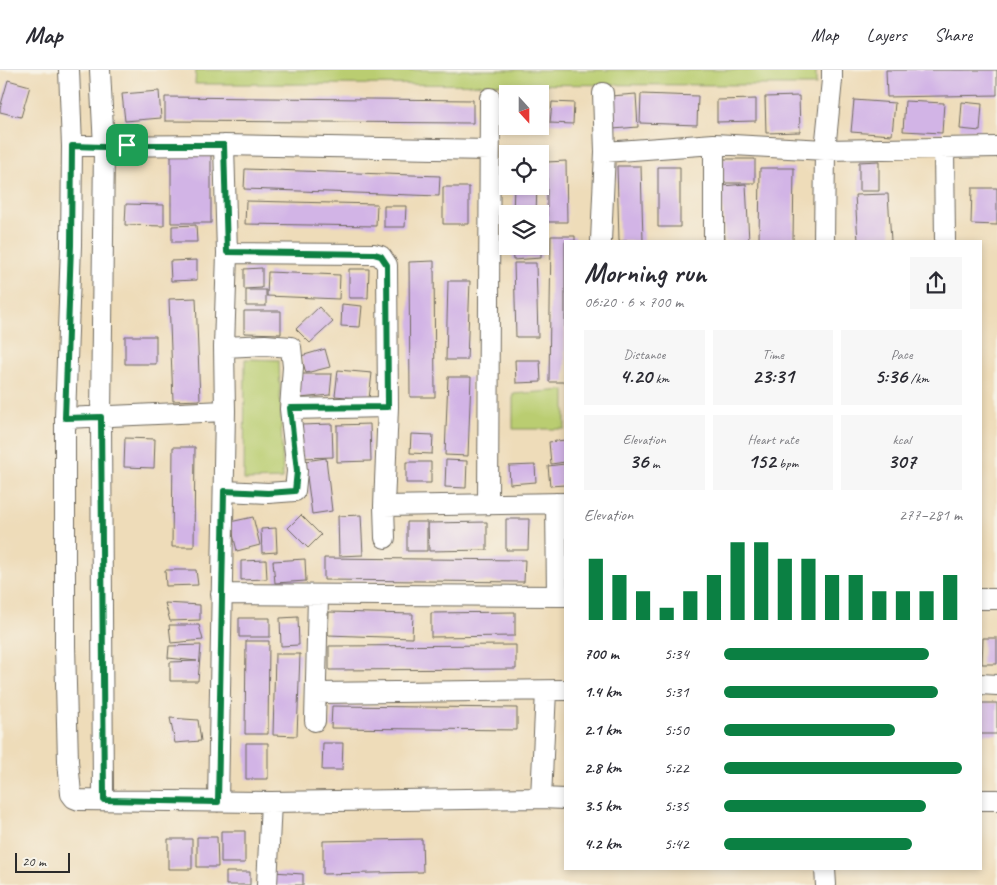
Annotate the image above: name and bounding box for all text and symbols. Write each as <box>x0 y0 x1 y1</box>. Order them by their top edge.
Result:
text: Map <box>25 20 62 50</box>
text: Map <box>811 24 839 46</box>
text: Layers <box>867 24 906 46</box>
text: Share <box>934 24 972 46</box>
north arrow <box>499 85 549 135</box>
map controls <box>499 85 549 255</box>
pin <box>106 124 148 166</box>
icon: arrive <box>113 131 141 159</box>
button: locate <box>499 145 549 195</box>
button: layers <box>499 205 549 255</box>
text: Morning run <box>584 255 706 290</box>
button: share <box>910 257 962 309</box>
text: 06:20 · 6 × 700 m <box>584 292 683 312</box>
text: Distance <box>623 346 665 363</box>
text: Time <box>762 346 784 363</box>
text: Pace <box>891 346 912 363</box>
text: 4.20 <box>620 363 652 389</box>
text: 23:31 <box>752 363 794 389</box>
text: 5:36 <box>875 363 907 389</box>
text: km <box>652 370 669 387</box>
text: /km <box>907 370 929 387</box>
text: Elevation <box>623 431 666 448</box>
text: Heart rate <box>747 431 799 448</box>
text: kcal <box>892 431 911 448</box>
text: 36 <box>629 448 648 474</box>
text: 152 <box>748 448 776 474</box>
text: 307 <box>888 448 916 474</box>
text: m <box>648 455 660 472</box>
text: bpm <box>776 455 798 472</box>
text: Elevation <box>584 505 633 525</box>
text: 277–281 m <box>899 505 962 525</box>
text: 700 m <box>584 644 619 664</box>
text: 5:34 <box>664 644 689 664</box>
text: 1.4 km <box>584 682 621 702</box>
text: 5:31 <box>664 682 689 702</box>
text: 2.1 km <box>584 720 621 740</box>
text: 5:50 <box>664 720 689 740</box>
text: 2.8 km <box>584 758 621 778</box>
text: 5:22 <box>664 758 689 778</box>
text: 3.5 km <box>584 796 621 816</box>
text: 5:35 <box>664 796 689 816</box>
text: 4.2 km <box>584 834 621 854</box>
text: 5:42 <box>664 834 689 854</box>
scale bar <box>15 850 70 873</box>
text: 20 m <box>22 853 46 870</box>

